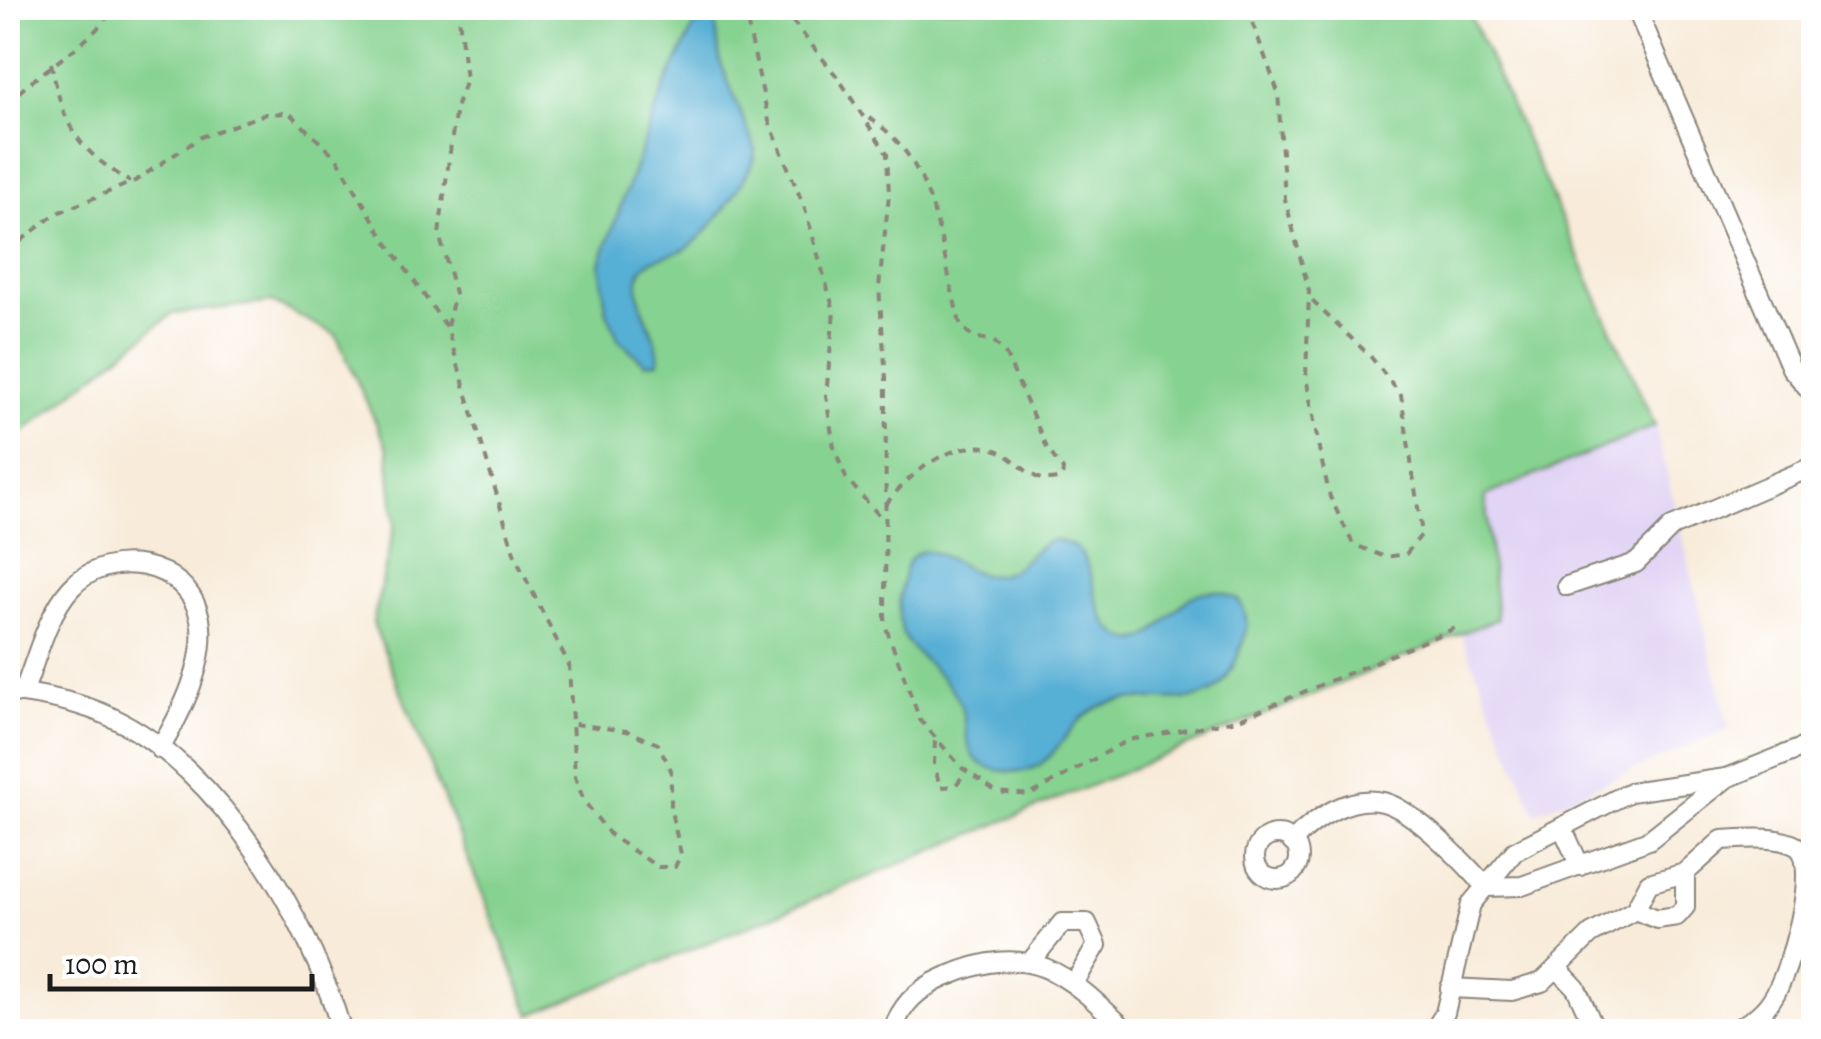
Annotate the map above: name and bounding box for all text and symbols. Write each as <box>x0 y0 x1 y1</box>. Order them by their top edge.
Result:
scale bar <box>50 929 312 991</box>
text: 100 m <box>65 944 138 984</box>

